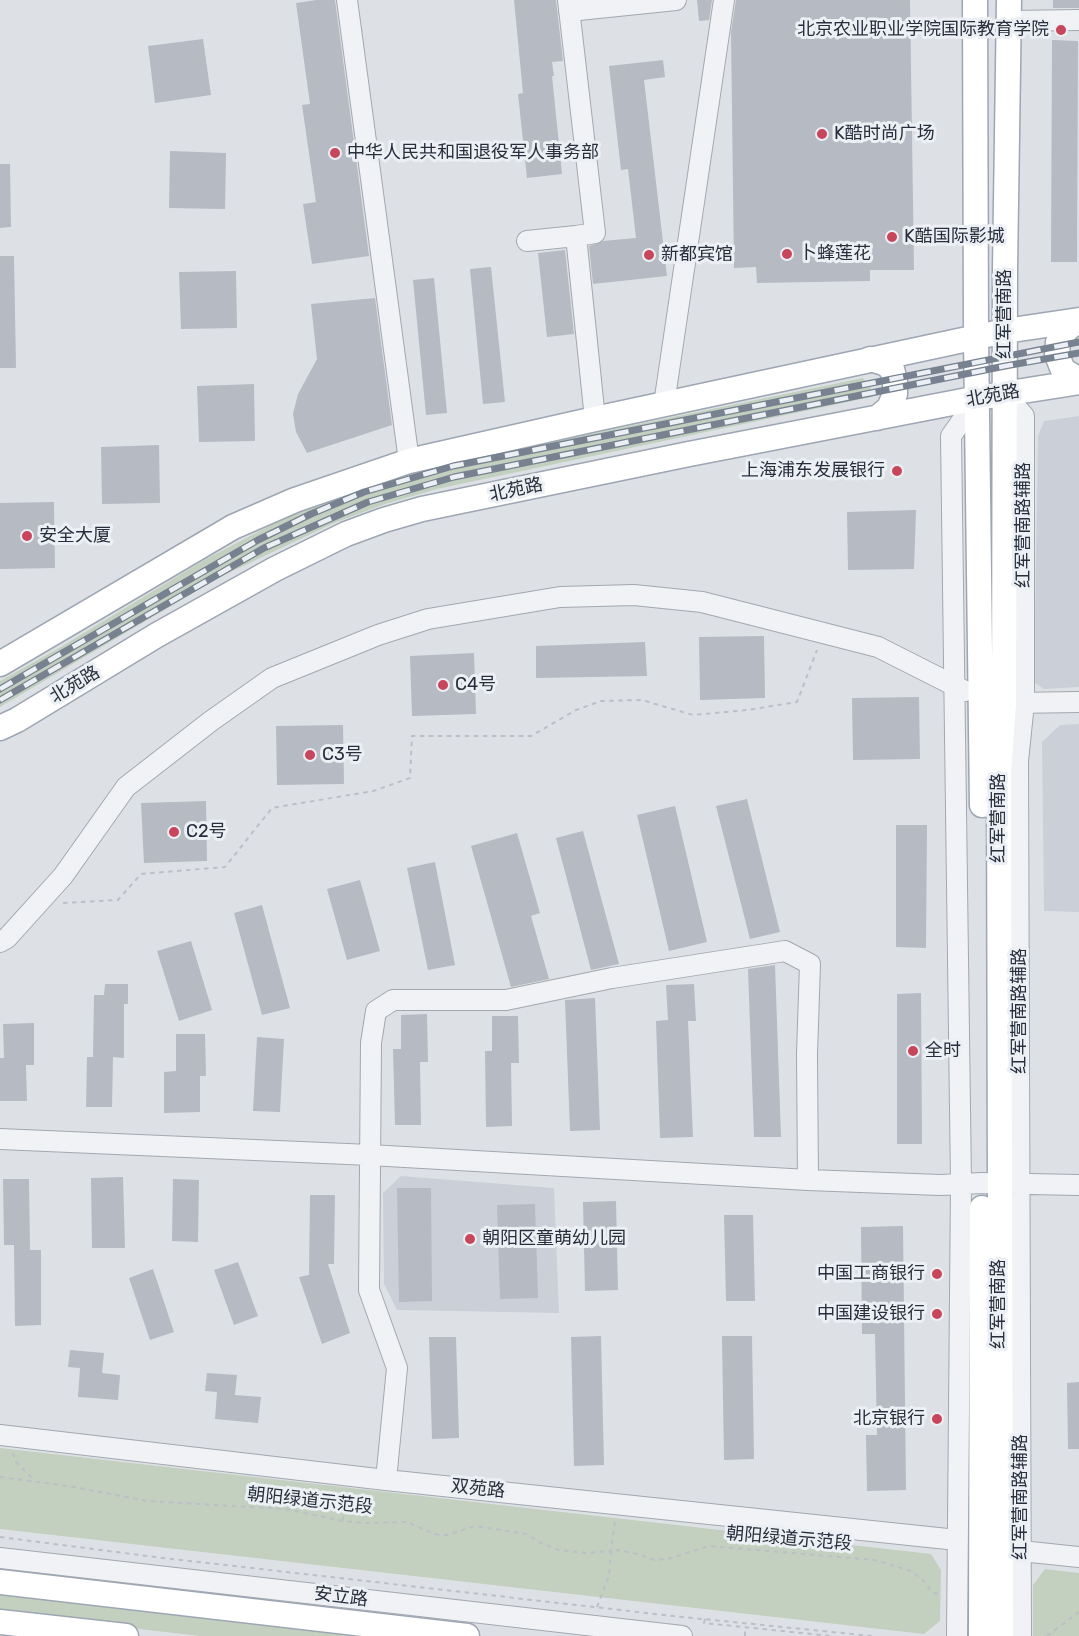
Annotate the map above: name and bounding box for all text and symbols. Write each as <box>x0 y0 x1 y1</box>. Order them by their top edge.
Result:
place label: 北京农业职业学院国际教育学院 <box>797 19 1049 41</box>
marker: 北京农业职业学院国际教育学院 <box>1054 23 1068 37</box>
place label: K酷时尚广场 <box>834 123 935 145</box>
marker: K酷时尚广场 <box>815 127 829 141</box>
place label: 中华人民共和国退役军人事务部 <box>347 142 599 164</box>
marker: 中华人民共和国退役军人事务部 <box>328 146 342 160</box>
place label: K酷国际影城 <box>904 226 1005 248</box>
marker: K酷国际影城 <box>885 230 899 244</box>
place label: 卜蜂莲花 <box>799 243 871 265</box>
place label: 新都宾馆 <box>661 244 733 266</box>
marker: 卜蜂莲花 <box>780 247 794 261</box>
marker: 新都宾馆 <box>642 248 656 262</box>
street label: 红军营南路 <box>994 269 1016 359</box>
street label: 北苑路 <box>965 381 1021 411</box>
place label: 上海浦东发展银行 <box>741 460 885 482</box>
street label: 红军营南路辅路 <box>1013 462 1035 588</box>
marker: 上海浦东发展银行 <box>890 464 904 478</box>
street label: 北苑路 <box>487 474 545 506</box>
place label: 安全大厦 <box>39 525 111 547</box>
marker: 安全大厦 <box>20 529 34 543</box>
street label: 北苑路 <box>46 662 104 708</box>
place label: C4号 <box>455 674 496 696</box>
marker: C4号 <box>436 678 450 692</box>
place label: C3号 <box>322 744 363 766</box>
marker: C3号 <box>303 748 317 762</box>
street label: 红军营南路 <box>988 773 1010 863</box>
place label: C2号 <box>186 821 227 843</box>
marker: C2号 <box>167 825 181 839</box>
street label: 红军营南路辅路 <box>1009 948 1031 1074</box>
place label: 全时 <box>925 1040 961 1062</box>
marker: 全时 <box>906 1044 920 1058</box>
place label: 朝阳区童萌幼儿园 <box>482 1228 626 1250</box>
marker: 朝阳区童萌幼儿园 <box>463 1232 477 1246</box>
street label: 红军营南路 <box>988 1259 1010 1349</box>
place label: 中国工商银行 <box>817 1263 925 1285</box>
marker: 中国工商银行 <box>930 1267 944 1281</box>
place label: 中国建设银行 <box>817 1303 925 1325</box>
marker: 中国建设银行 <box>930 1307 944 1321</box>
place label: 北京银行 <box>853 1408 925 1430</box>
marker: 北京银行 <box>930 1412 944 1426</box>
street label: 红军营南路辅路 <box>1010 1434 1032 1560</box>
street label: 双苑路 <box>450 1475 506 1503</box>
street label: 朝阳绿道示范段 <box>246 1484 374 1518</box>
street label: 朝阳绿道示范段 <box>725 1523 853 1555</box>
street label: 安立路 <box>313 1583 369 1611</box>

